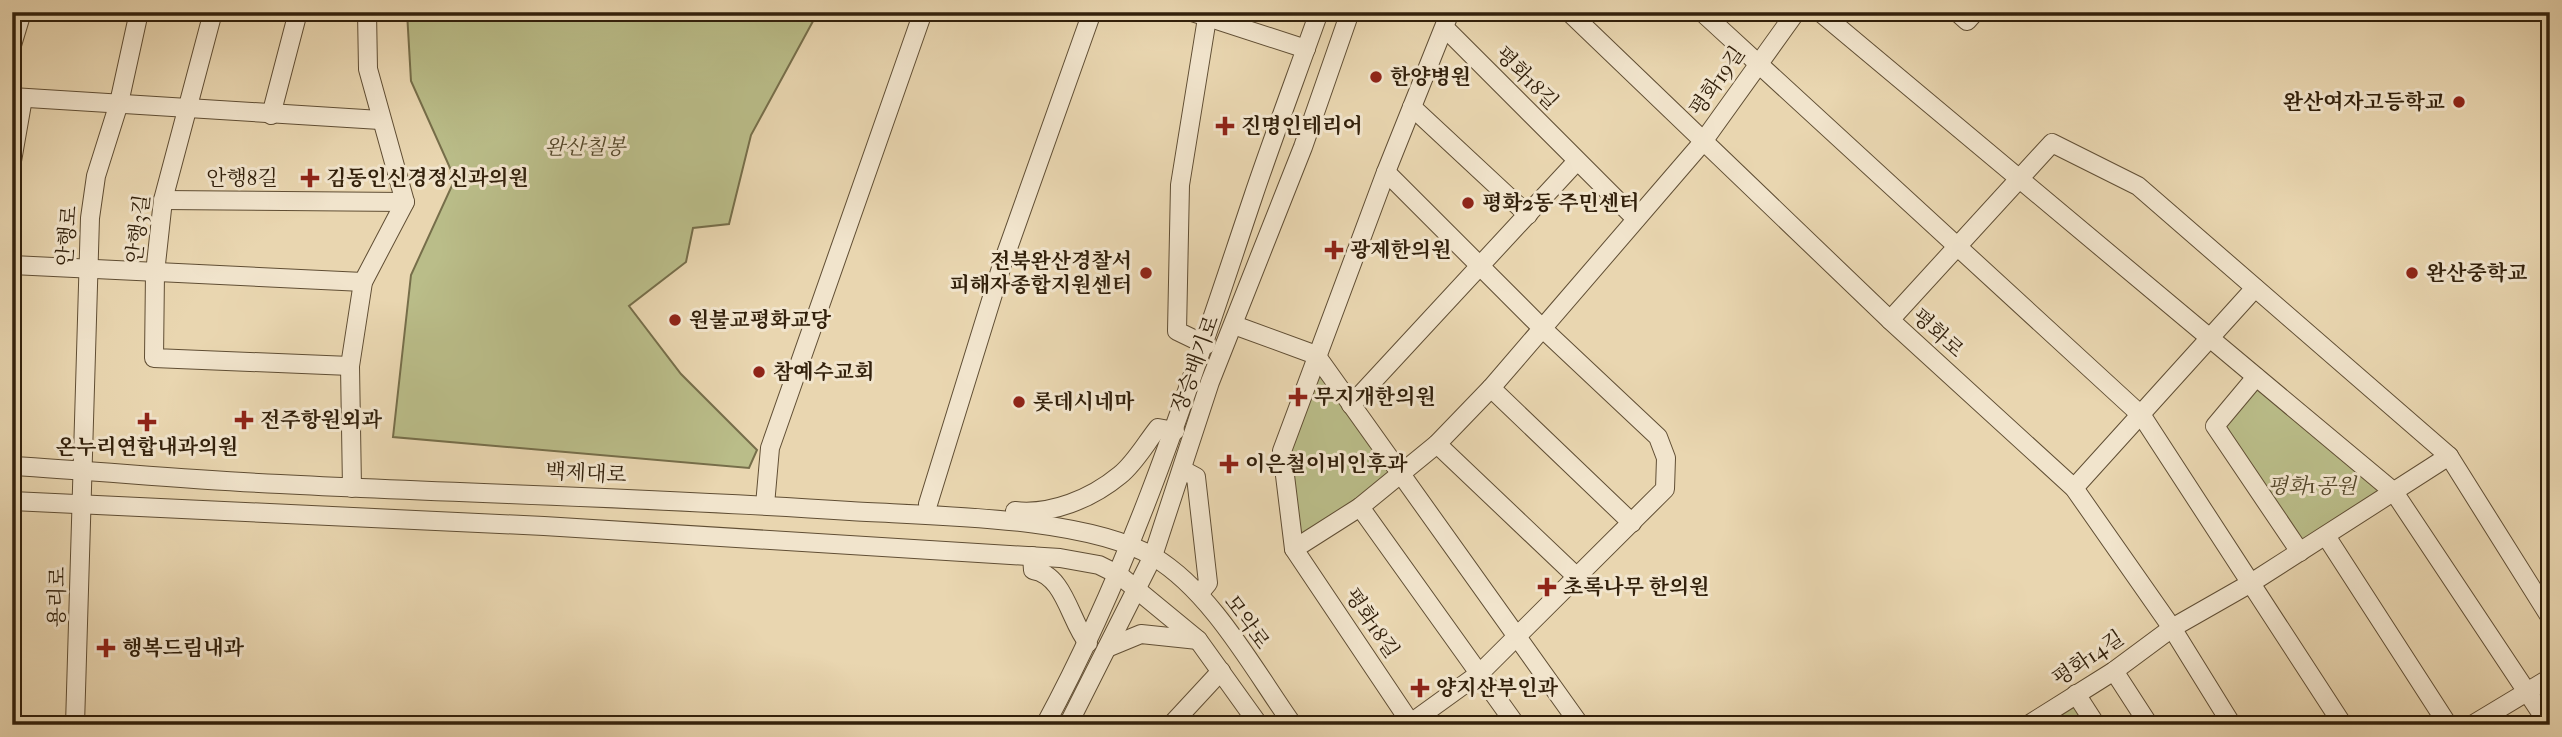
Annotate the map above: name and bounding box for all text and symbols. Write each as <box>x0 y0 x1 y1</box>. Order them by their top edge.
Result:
street label: 평화18길 <box>1491 42 1563 114</box>
street label: 평화19길 <box>1684 42 1750 120</box>
place label: 한양병원 <box>1390 65 1471 89</box>
marker: 한양병원 <box>1368 69 1384 85</box>
place label: 완산여자고등학교 <box>2283 90 2445 114</box>
marker: 완산여자고등학교 <box>2451 94 2467 110</box>
place label: 진명인테리어 <box>1241 114 1363 138</box>
marker: 진명인테리어 <box>1215 116 1235 136</box>
park label: 완산칠봉 <box>544 135 627 159</box>
street label: 안행8길 <box>206 166 278 190</box>
place label: 김동인신경정신과의원 <box>326 166 529 190</box>
marker: 김동인신경정신과의원 <box>300 168 320 188</box>
place label: 평화2동 주민센터 <box>1482 191 1639 215</box>
street label: 안행3길 <box>122 193 154 265</box>
marker: 평화2동 주민센터 <box>1460 195 1476 211</box>
street label: 안행로 <box>52 205 82 267</box>
place label: 광제한의원 <box>1350 238 1451 262</box>
marker: 광제한의원 <box>1324 240 1344 260</box>
place label: 전북완산경찰서 피해자종합지원센터 <box>949 249 1132 297</box>
place label: 완산중학교 <box>2426 261 2527 285</box>
marker: 전북완산경찰서 피해자종합지원센터 <box>1138 265 1154 281</box>
marker: 완산중학교 <box>2404 265 2420 281</box>
street label: 평화로 <box>1907 304 1969 362</box>
place label: 원불교평화교당 <box>689 308 832 332</box>
marker: 원불교평화교당 <box>667 312 683 328</box>
street label: 장승배기로 <box>1166 312 1224 416</box>
place label: 참예수교회 <box>773 360 874 384</box>
marker: 참예수교회 <box>751 364 767 380</box>
place label: 무지개한의원 <box>1314 385 1436 409</box>
marker: 무지개한의원 <box>1288 387 1308 407</box>
place label: 롯데시네마 <box>1033 390 1135 414</box>
marker: 롯데시네마 <box>1011 394 1027 410</box>
place label: 전주항원외과 <box>260 408 382 432</box>
marker: 전주항원외과 <box>234 410 254 430</box>
marker: 온누리연합내과의원 <box>137 412 157 432</box>
place label: 온누리연합내과의원 <box>56 435 238 459</box>
place label: 이은철이비인후과 <box>1245 452 1408 476</box>
marker: 이은철이비인후과 <box>1219 454 1239 474</box>
street label: 백제대로 <box>545 459 627 487</box>
park label: 평화1공원 <box>2268 474 2358 498</box>
street label: 용리로 <box>44 566 70 628</box>
place label: 초록나무 한의원 <box>1563 575 1710 599</box>
marker: 초록나무 한의원 <box>1537 577 1557 597</box>
street label: 평화18길 <box>1340 584 1404 662</box>
street label: 모악로 <box>1219 590 1275 654</box>
street label: 평화14길 <box>2048 625 2128 691</box>
place label: 행복드림내과 <box>122 636 244 660</box>
marker: 행복드림내과 <box>96 638 116 658</box>
place label: 양지산부인과 <box>1436 676 1558 700</box>
marker: 양지산부인과 <box>1410 678 1430 698</box>

